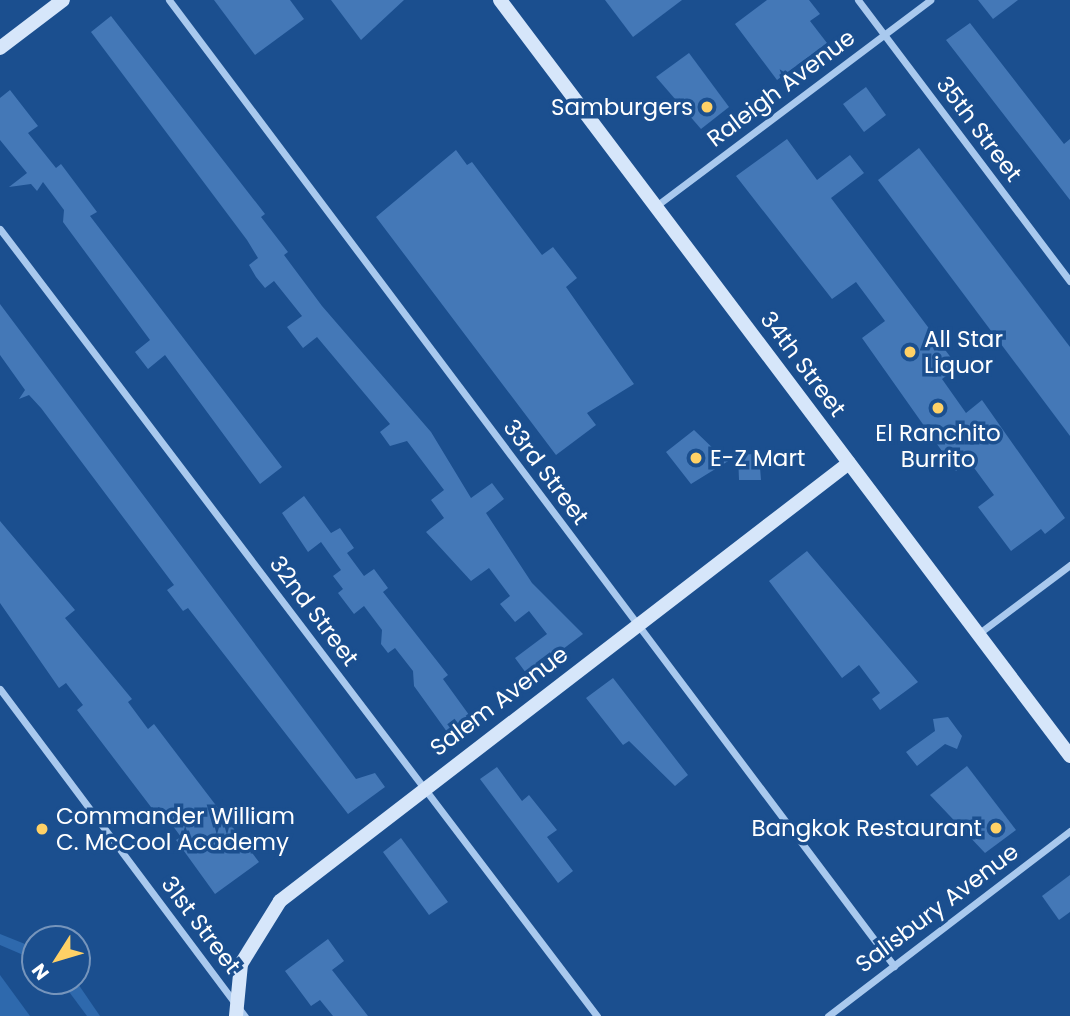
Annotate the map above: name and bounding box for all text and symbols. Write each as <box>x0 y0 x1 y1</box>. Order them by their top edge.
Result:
street label: Raleigh Avenue <box>702 23 860 153</box>
street label: 35th Street <box>930 71 1028 187</box>
place label: Samburgers <box>551 93 693 121</box>
marker: Samburgers <box>699 99 715 115</box>
street label: 34th Street <box>754 306 852 422</box>
place label: All Star Liquor <box>924 325 1003 379</box>
marker: All Star Liquor <box>902 344 918 360</box>
marker: El Ranchito Burrito <box>930 400 946 416</box>
street label: 33rd Street <box>497 414 595 530</box>
place label: El Ranchito Burrito <box>875 419 1001 473</box>
place label: E-Z Mart <box>710 444 805 472</box>
marker: E-Z Mart <box>688 450 704 466</box>
street label: 32nd Street <box>264 551 364 671</box>
street label: Salem Avenue <box>425 640 573 762</box>
place label: Commander William C. McCool Academy <box>56 802 295 856</box>
place label: Bangkok Restaurant <box>751 814 982 842</box>
marker: Bangkok Restaurant <box>988 820 1004 836</box>
marker: Commander William C. McCool Academy <box>34 821 50 837</box>
street label: Salisbury Avenue <box>850 838 1024 978</box>
street label: 31st Street <box>155 871 247 979</box>
north arrow <box>21 925 91 995</box>
text: N <box>25 958 56 986</box>

